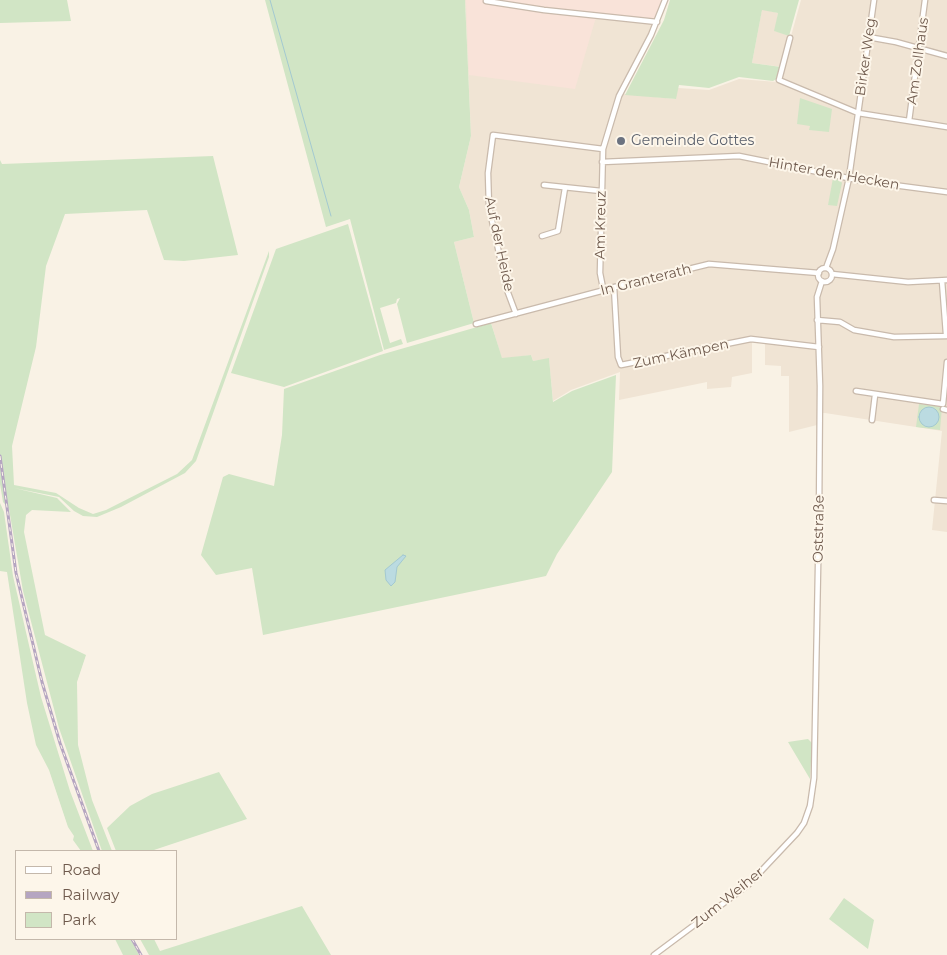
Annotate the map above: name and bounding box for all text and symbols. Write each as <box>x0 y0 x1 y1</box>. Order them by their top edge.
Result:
street label: Am Zollhaus <box>904 16 932 106</box>
street label: Birker Weg <box>852 17 880 97</box>
place label: Gemeinde Gottes <box>631 133 754 149</box>
marker: Gemeinde Gottes <box>615 135 627 147</box>
street label: Hinter den Hecken <box>767 154 901 194</box>
street label: Am Kreuz <box>592 190 610 260</box>
street label: Auf der Heide <box>481 195 517 293</box>
street label: In Granterath <box>599 261 693 299</box>
street label: Zum Kämpen <box>632 336 730 372</box>
street label: Oststraße <box>810 495 828 563</box>
legend <box>15 850 178 940</box>
text: Road <box>62 860 101 879</box>
street label: Zum Weiher <box>689 864 767 932</box>
text: Railway <box>62 885 119 904</box>
text: Park <box>62 910 96 929</box>

